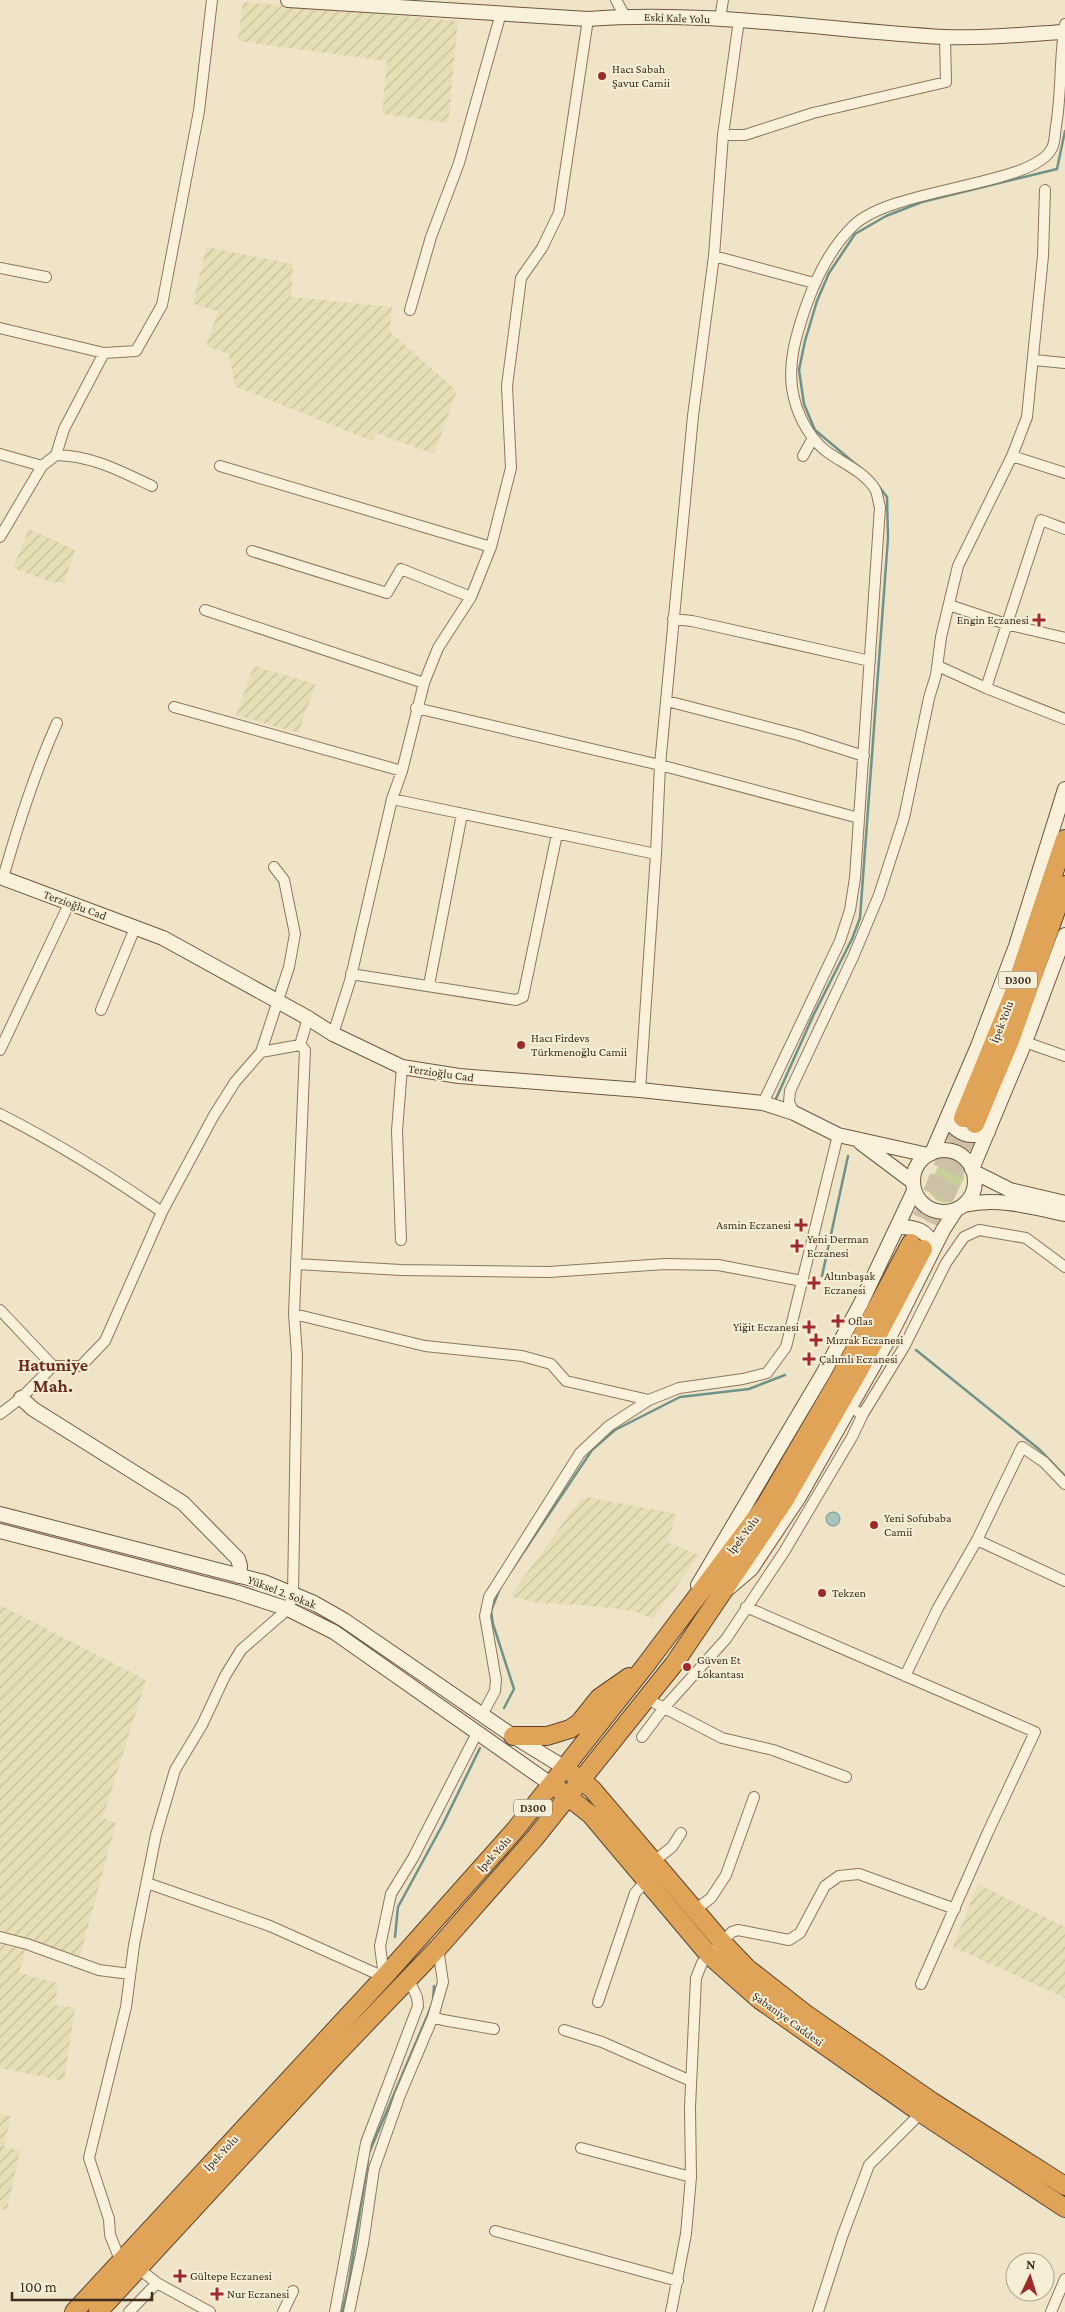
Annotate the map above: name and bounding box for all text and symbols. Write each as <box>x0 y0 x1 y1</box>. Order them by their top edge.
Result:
street label: Eski Kale Yolu <box>644 10 711 26</box>
place label: Hacı Sabah Şavur Camii <box>612 62 670 90</box>
marker: Hacı Sabah Şavur Camii <box>596 70 608 82</box>
place label: Engin Eczanesi <box>957 613 1029 627</box>
marker: Engin Eczanesi <box>1033 614 1045 626</box>
street label: Terzioğlu Cad <box>42 887 109 923</box>
road number: D300 <box>999 972 1037 988</box>
street label: İpek Yolu <box>988 998 1017 1045</box>
place label: Hacı Firdevs Türkmenoğlu Camii <box>531 1031 627 1059</box>
marker: Hacı Firdevs Türkmenoğlu Camii <box>515 1039 527 1051</box>
street label: Terzioğlu Cad <box>407 1061 475 1085</box>
place label: Asmin Eczanesi <box>716 1218 791 1232</box>
marker: Asmin Eczanesi <box>795 1219 807 1231</box>
place label: Yeni Derman Eczanesi <box>807 1232 869 1260</box>
marker: Yeni Derman Eczanesi <box>791 1240 803 1252</box>
place label: Altınbaşak Eczanesi <box>824 1269 876 1297</box>
marker: Altınbaşak Eczanesi <box>808 1277 820 1289</box>
place label: Oflas <box>848 1314 873 1328</box>
marker: Oflas <box>832 1315 844 1327</box>
place label: Yiğit Eczanesi <box>733 1320 799 1334</box>
marker: Yiğit Eczanesi <box>803 1321 815 1333</box>
place label: Mızrak Eczanesi <box>826 1333 903 1347</box>
marker: Mızrak Eczanesi <box>810 1334 822 1346</box>
place label: Çalımlı Eczanesi <box>819 1352 898 1366</box>
marker: Çalımlı Eczanesi <box>803 1353 815 1365</box>
district label: Hatuniye Mah. <box>18 1355 88 1396</box>
place label: Yeni Sofubaba Camii <box>884 1511 952 1539</box>
street label: İpek Yolu <box>724 1513 762 1557</box>
marker: Yeni Sofubaba Camii <box>868 1519 880 1531</box>
street label: Yüksel 2. Sokak <box>246 1572 319 1612</box>
place label: Tekzen <box>832 1586 866 1600</box>
marker: Tekzen <box>816 1587 828 1599</box>
place label: Güven Et Lokantası <box>697 1653 744 1681</box>
marker: Güven Et Lokantası <box>681 1661 693 1673</box>
road number: D300 <box>514 1800 552 1816</box>
street label: İpek Yolu <box>474 1832 514 1875</box>
street label: Şabaniye Caddesi <box>750 1989 826 2049</box>
street label: İpek Yolu <box>201 2132 242 2174</box>
north arrow <box>1005 2252 1055 2302</box>
text: N <box>1026 2256 1037 2272</box>
place label: Gültepe Eczanesi <box>190 2269 272 2283</box>
scale bar <box>12 2270 152 2302</box>
marker: Gültepe Eczanesi <box>174 2270 186 2282</box>
text: 100 m <box>20 2279 57 2295</box>
place label: Nur Eczanesi <box>227 2287 289 2301</box>
marker: Nur Eczanesi <box>211 2288 223 2300</box>

